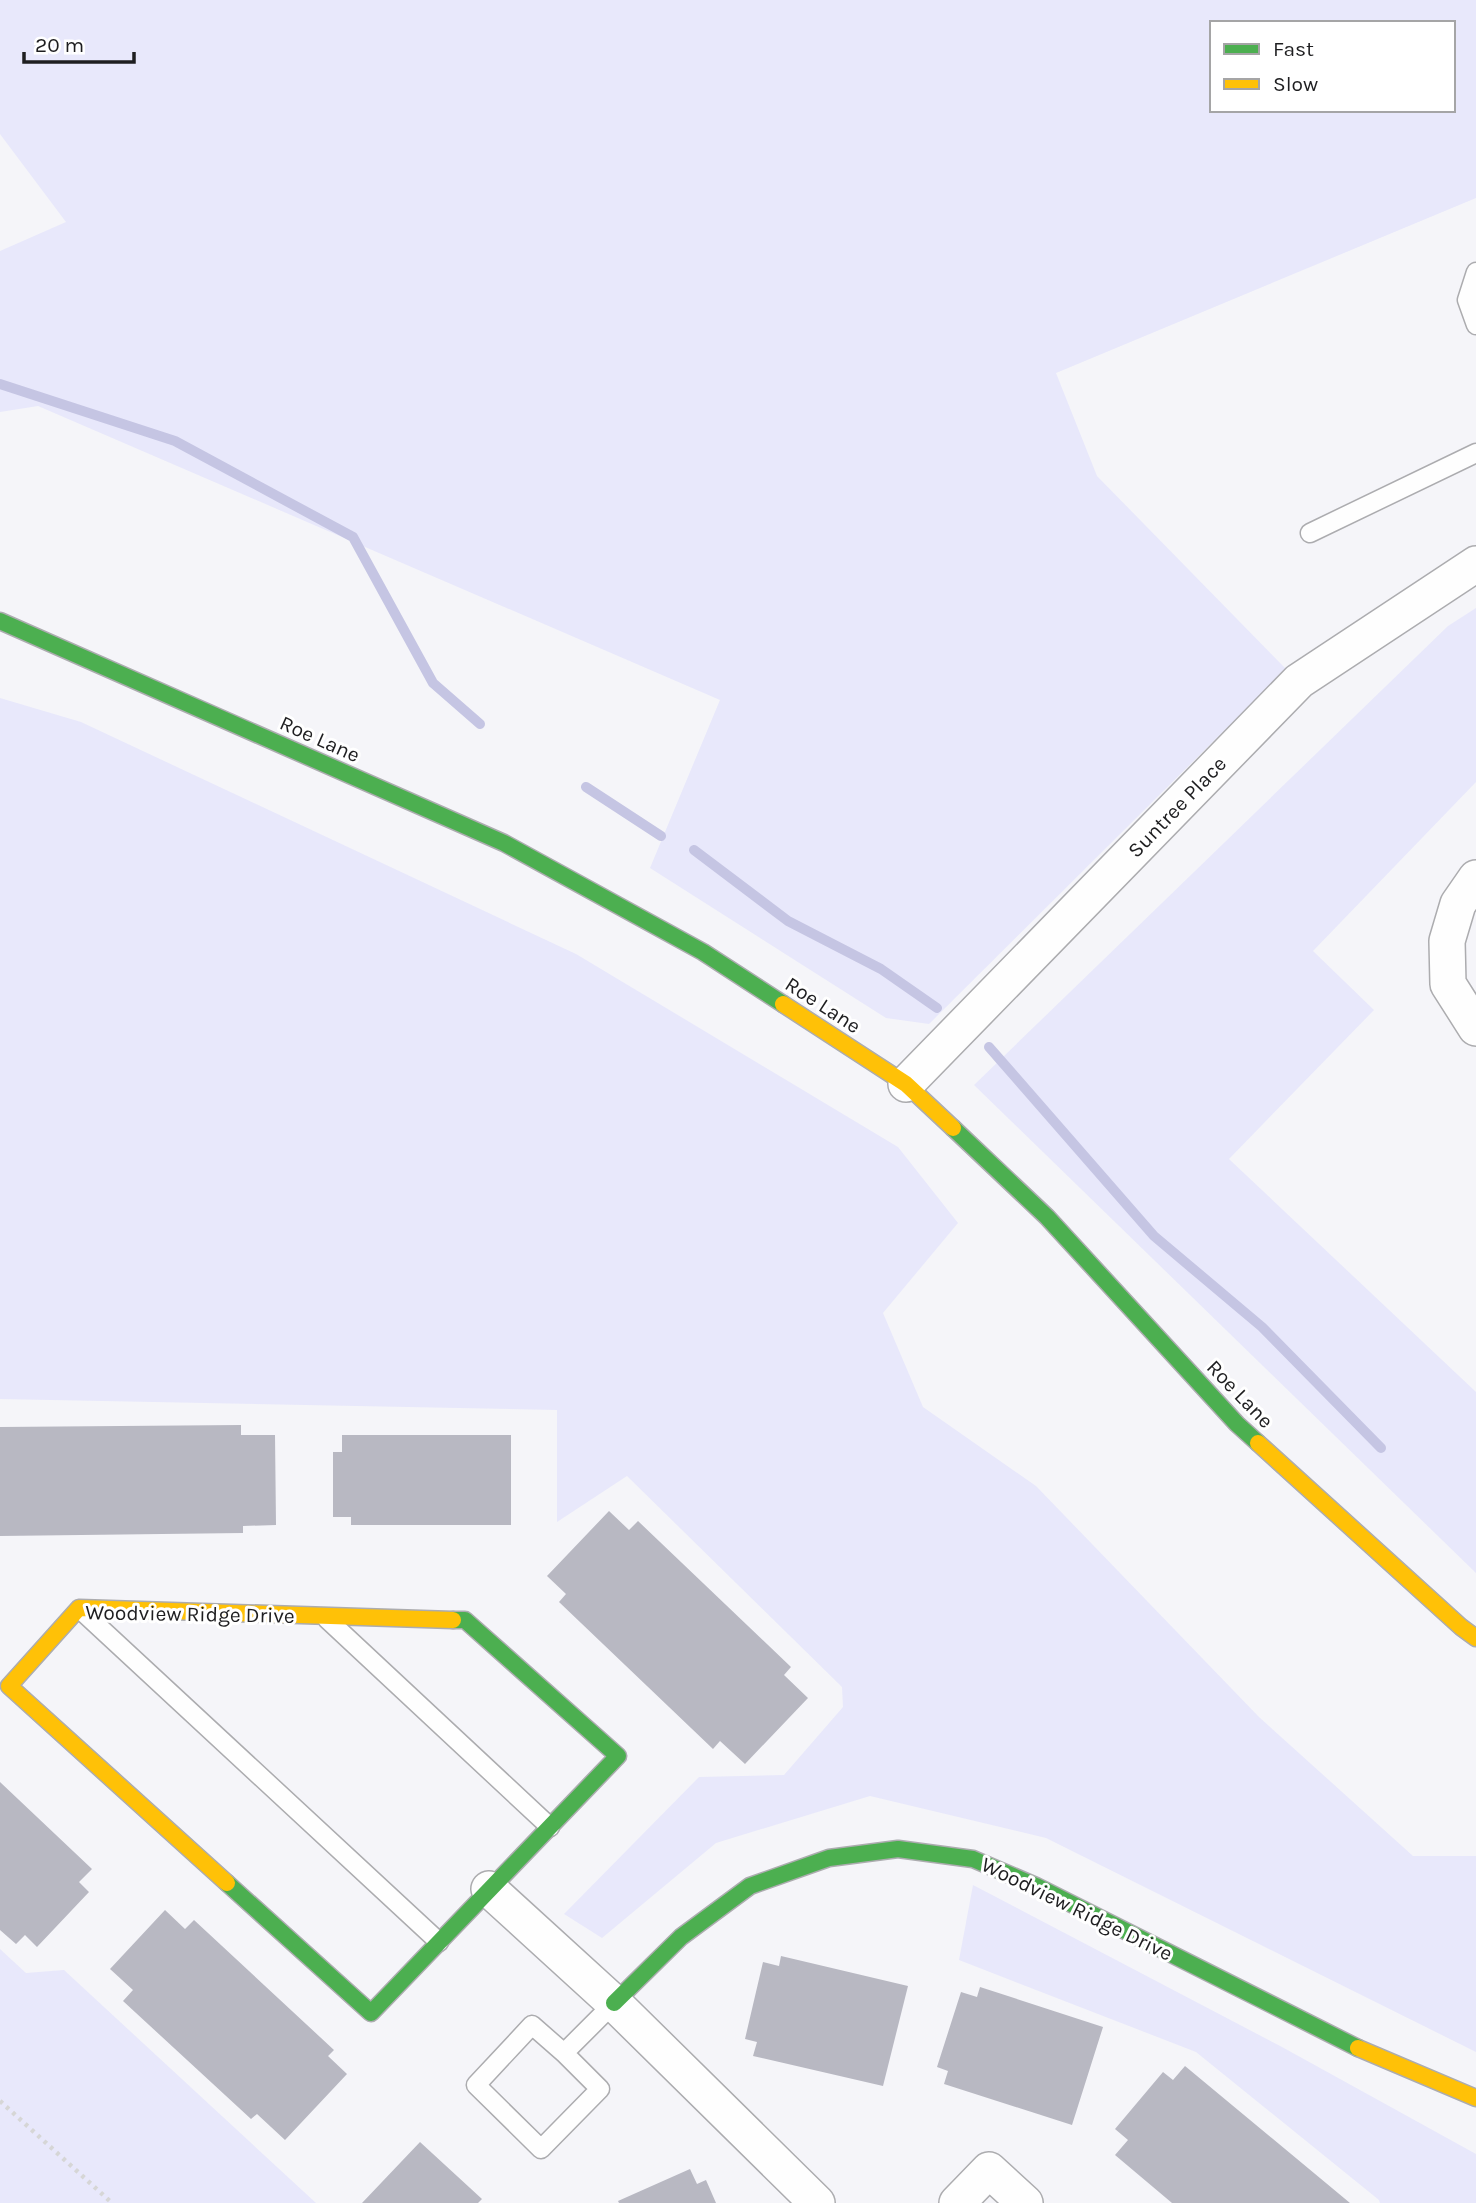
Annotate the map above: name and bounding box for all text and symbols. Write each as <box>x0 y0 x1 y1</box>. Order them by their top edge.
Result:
scale bar <box>24 21 135 65</box>
legend <box>1210 21 1455 112</box>
text: 20 m <box>35 33 84 57</box>
text: Fast <box>1273 37 1314 61</box>
text: Slow <box>1273 72 1318 96</box>
street label: Roe Lane <box>276 711 364 767</box>
street label: Suntree Place <box>1123 752 1231 862</box>
street label: Roe Lane <box>781 972 865 1038</box>
street label: Roe Lane <box>1202 1355 1278 1433</box>
street label: Woodview Ridge Drive <box>85 1600 295 1628</box>
street label: Woodview Ridge Drive <box>978 1852 1176 1966</box>

